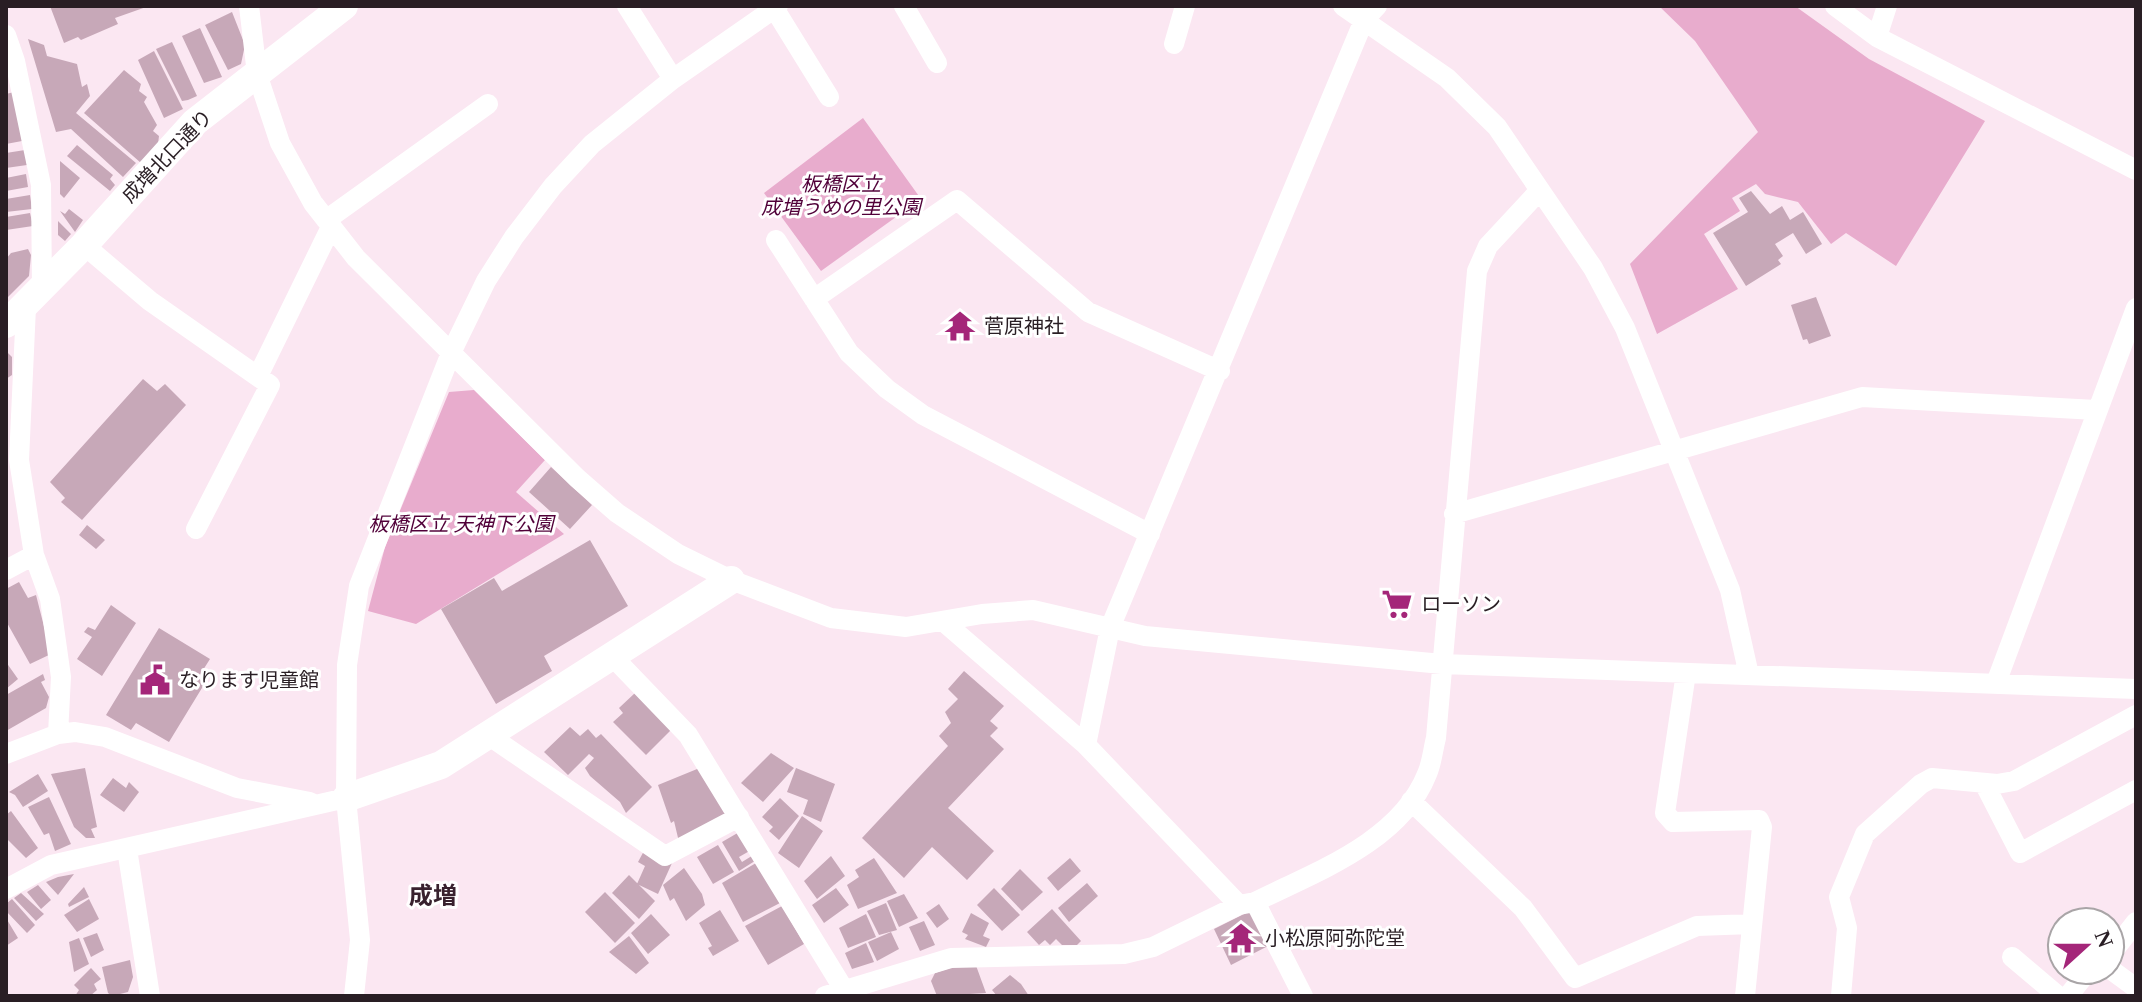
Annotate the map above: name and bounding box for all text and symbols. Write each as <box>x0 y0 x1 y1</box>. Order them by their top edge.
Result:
street label: 成増北口通り <box>117 105 217 207</box>
park label: 板橋区立 成増うめの里公園 <box>761 173 924 218</box>
temple icon: 菅原神社 <box>943 309 977 343</box>
place label: 菅原神社 <box>984 315 1064 337</box>
park label: 板橋区立 天神下公園 <box>369 513 556 535</box>
supermarket icon: ローソン <box>1380 587 1414 621</box>
place label: ローソン <box>1421 593 1501 615</box>
public building icon: なります児童館 <box>138 663 172 697</box>
place label: なります児童館 <box>179 669 319 691</box>
district label: 成増 <box>409 883 457 909</box>
north arrow <box>2046 906 2126 986</box>
temple icon: 小松原阿弥陀堂 <box>1224 921 1258 955</box>
place label: 小松原阿弥陀堂 <box>1265 927 1405 949</box>
text: N <box>2090 927 2119 951</box>

